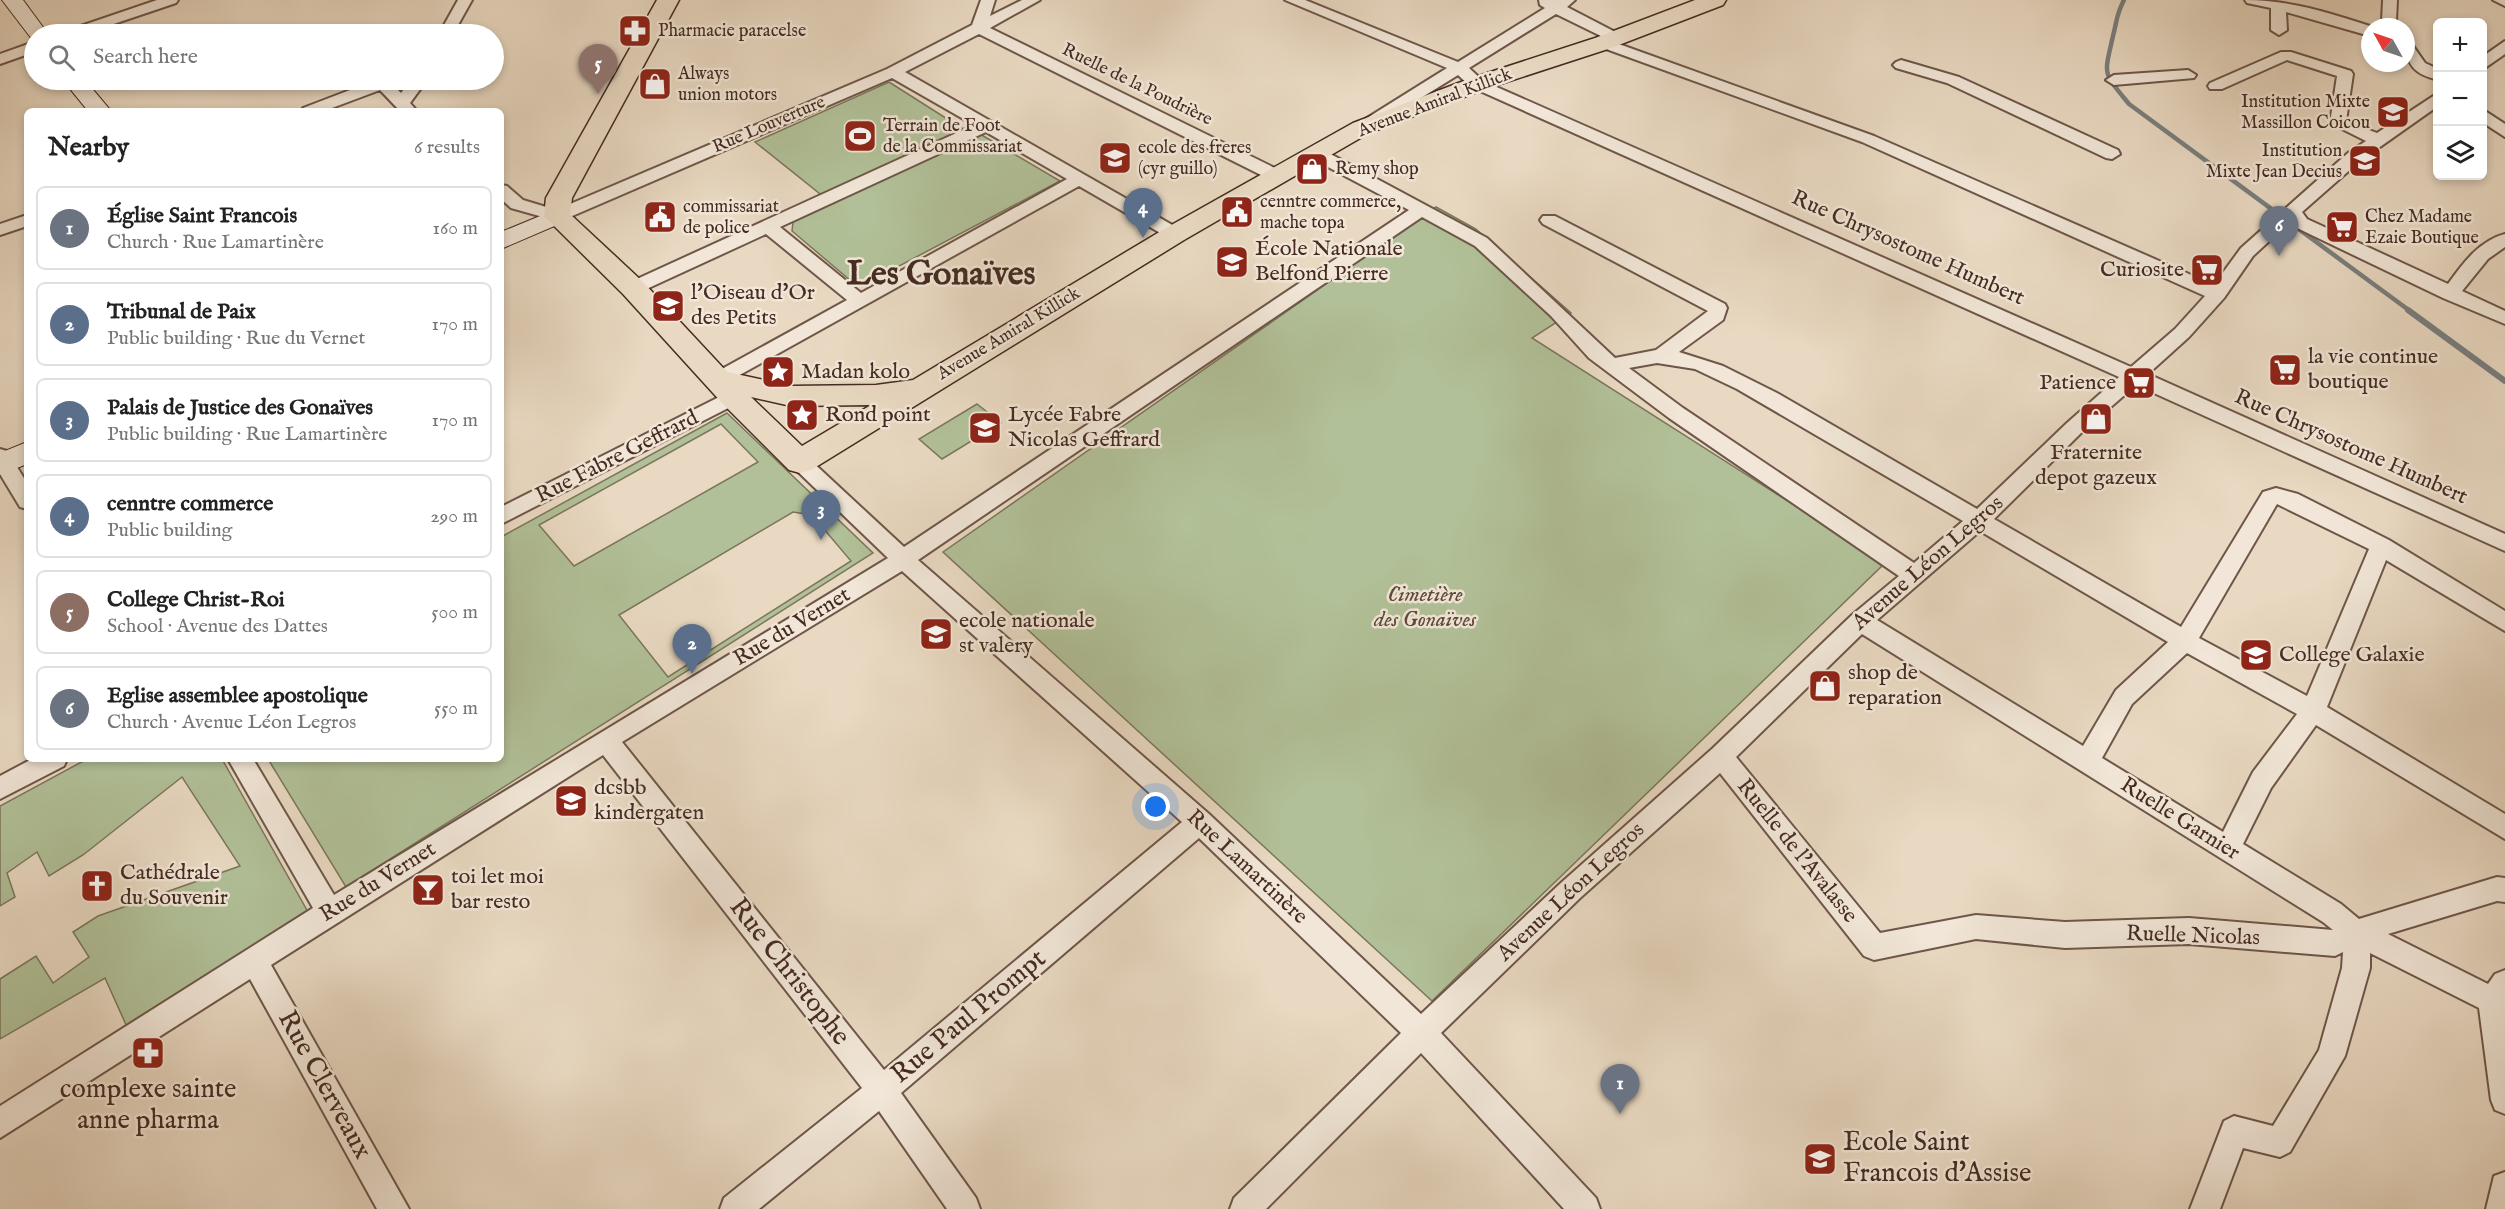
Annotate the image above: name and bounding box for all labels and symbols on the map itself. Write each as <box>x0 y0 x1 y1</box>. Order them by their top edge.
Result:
pharmacy icon: Pharmacie paracelse <box>617 13 653 49</box>
north arrow <box>2361 18 2415 72</box>
place label: Pharmacie paracelse <box>658 20 806 43</box>
street label: Ruelle de la Poudrière <box>1058 39 1216 131</box>
pin: 5 <box>578 44 618 94</box>
place label: Always union motors <box>677 63 777 107</box>
street label: Avenue Amiral Killick <box>1354 63 1515 143</box>
shop icon: Always union motors <box>637 66 673 102</box>
street label: Rue Louverture <box>709 91 829 159</box>
place label: Institution Mixte Massillon Coicou <box>2241 91 2370 135</box>
school or university icon: Institution Mixte Massillon Coicou <box>2375 94 2411 130</box>
place label: Terrain de Foot de la Commissariat <box>883 115 1022 159</box>
sports icon: Terrain de Foot de la Commissariat <box>842 118 878 154</box>
place label: ecole des freres (cyr guillo) <box>1138 137 1251 181</box>
school or university icon: ecole des freres (cyr guillo) <box>1097 140 1133 176</box>
place label: Institution Mixte Jean Decius <box>2206 140 2342 184</box>
school or university icon: Institution Mixte Jean Decius <box>2347 143 2383 179</box>
shop icon: Remy shop <box>1294 151 1330 187</box>
place label: Remy shop <box>1335 158 1419 181</box>
street label: Rue Chrysostome Humbert <box>1787 184 2029 312</box>
pin: 4 <box>1124 188 1162 238</box>
place label: cenntre commerce, mache topa <box>1260 191 1401 235</box>
public building icon: cenntre commerce, mache topa <box>1219 194 1255 230</box>
place label: commissariat de police <box>683 196 779 240</box>
public building icon: commissariat de police <box>642 199 678 235</box>
pin: 6 <box>2260 206 2298 256</box>
place label: Chez Madame Ezaie Boutique <box>2365 206 2479 250</box>
supermarket icon: Chez Madame Ezaie Boutique <box>2324 209 2360 245</box>
place label: École Nationale Belfond Pierre <box>1255 235 1403 288</box>
school or university icon: École Nationale Belfond Pierre <box>1214 244 1250 280</box>
supermarket icon: Curiosite <box>2189 252 2225 288</box>
district label: Les Gonaïves <box>847 253 1035 296</box>
place label: Curiosite <box>2100 256 2184 284</box>
place label: l'Oiseau d'Or des Petits <box>691 279 815 332</box>
street label: Avenue Amiral Killick <box>932 282 1085 386</box>
school or university icon: l'Oiseau d'Or des Petits <box>650 288 686 324</box>
place label: la vie continue boutique <box>2308 343 2438 396</box>
supermarket icon: la vie continue boutique <box>2267 352 2303 388</box>
place icon: Madan kolo <box>760 354 796 390</box>
place label: Madan kolo <box>801 358 910 386</box>
supermarket icon: Patience <box>2121 365 2157 401</box>
place label: Patience <box>2039 369 2116 397</box>
street label: Rue Chrysostome Humbert <box>2230 383 2472 511</box>
place icon: Rond point <box>784 397 820 433</box>
place label: Rond point <box>825 401 931 429</box>
place label: Lycée Fabre Nicolas Geffrard <box>1008 401 1160 454</box>
shop icon: Fraternite depot gazeux <box>2078 401 2114 437</box>
street label: Rue Fabre Geffrard <box>531 404 703 510</box>
school or university icon: Lycée Fabre Nicolas Geffrard <box>967 410 1003 446</box>
place label: Fraternite depot gazeux <box>2035 439 2157 492</box>
pin: 3 <box>802 490 840 540</box>
street label: Avenue Léon Legros <box>1846 490 2010 637</box>
street label: Rue du Vernet <box>728 581 856 673</box>
park label: Cimetière des Gonaïves <box>1373 581 1477 634</box>
place label: ecole nationale st valery <box>959 607 1095 660</box>
school or university icon: ecole nationale st valery <box>918 616 954 652</box>
pin: 2 <box>672 624 712 674</box>
school or university icon: College Galaxie <box>2238 637 2274 673</box>
place label: College Galaxie <box>2279 641 2425 669</box>
place label: shop de reparation <box>1848 659 1942 712</box>
shop icon: shop de reparation <box>1807 668 1843 704</box>
street label: Ruelle Garnier <box>2115 771 2245 867</box>
street label: Ruelle de l'Avalasse <box>1730 773 1864 929</box>
place label: dcsbb kindergaten <box>594 774 704 827</box>
school or university icon: dcsbb kindergaten <box>553 783 589 819</box>
your location <box>1141 792 1170 821</box>
street label: Rue Lamartinère <box>1180 804 1314 930</box>
street label: Avenue Léon Legros <box>1491 816 1651 968</box>
street label: Rue du Vernet <box>315 835 442 929</box>
place label: Cathédrale du Souvenir <box>120 859 228 912</box>
place label: toi let moi bar resto <box>451 863 544 916</box>
church icon: Cathédrale du Souvenir <box>79 868 115 904</box>
bar icon: toi let moi bar resto <box>410 872 446 908</box>
street label: Rue Christophe <box>721 891 857 1053</box>
street label: Ruelle Nicolas <box>2125 920 2261 952</box>
street label: Rue Paul Prompt <box>885 942 1053 1092</box>
street label: Rue Clerveaux <box>269 1005 379 1165</box>
pharmacy icon: complexe sainte anne pharma <box>130 1035 166 1071</box>
pin: 1 <box>1600 1064 1640 1114</box>
place label: complexe sainte anne pharma <box>60 1073 236 1138</box>
place label: Ecole Saint Francois d'Assise <box>1843 1126 2031 1191</box>
school or university icon: Ecole Saint Francois d'Assise <box>1802 1141 1838 1177</box>

